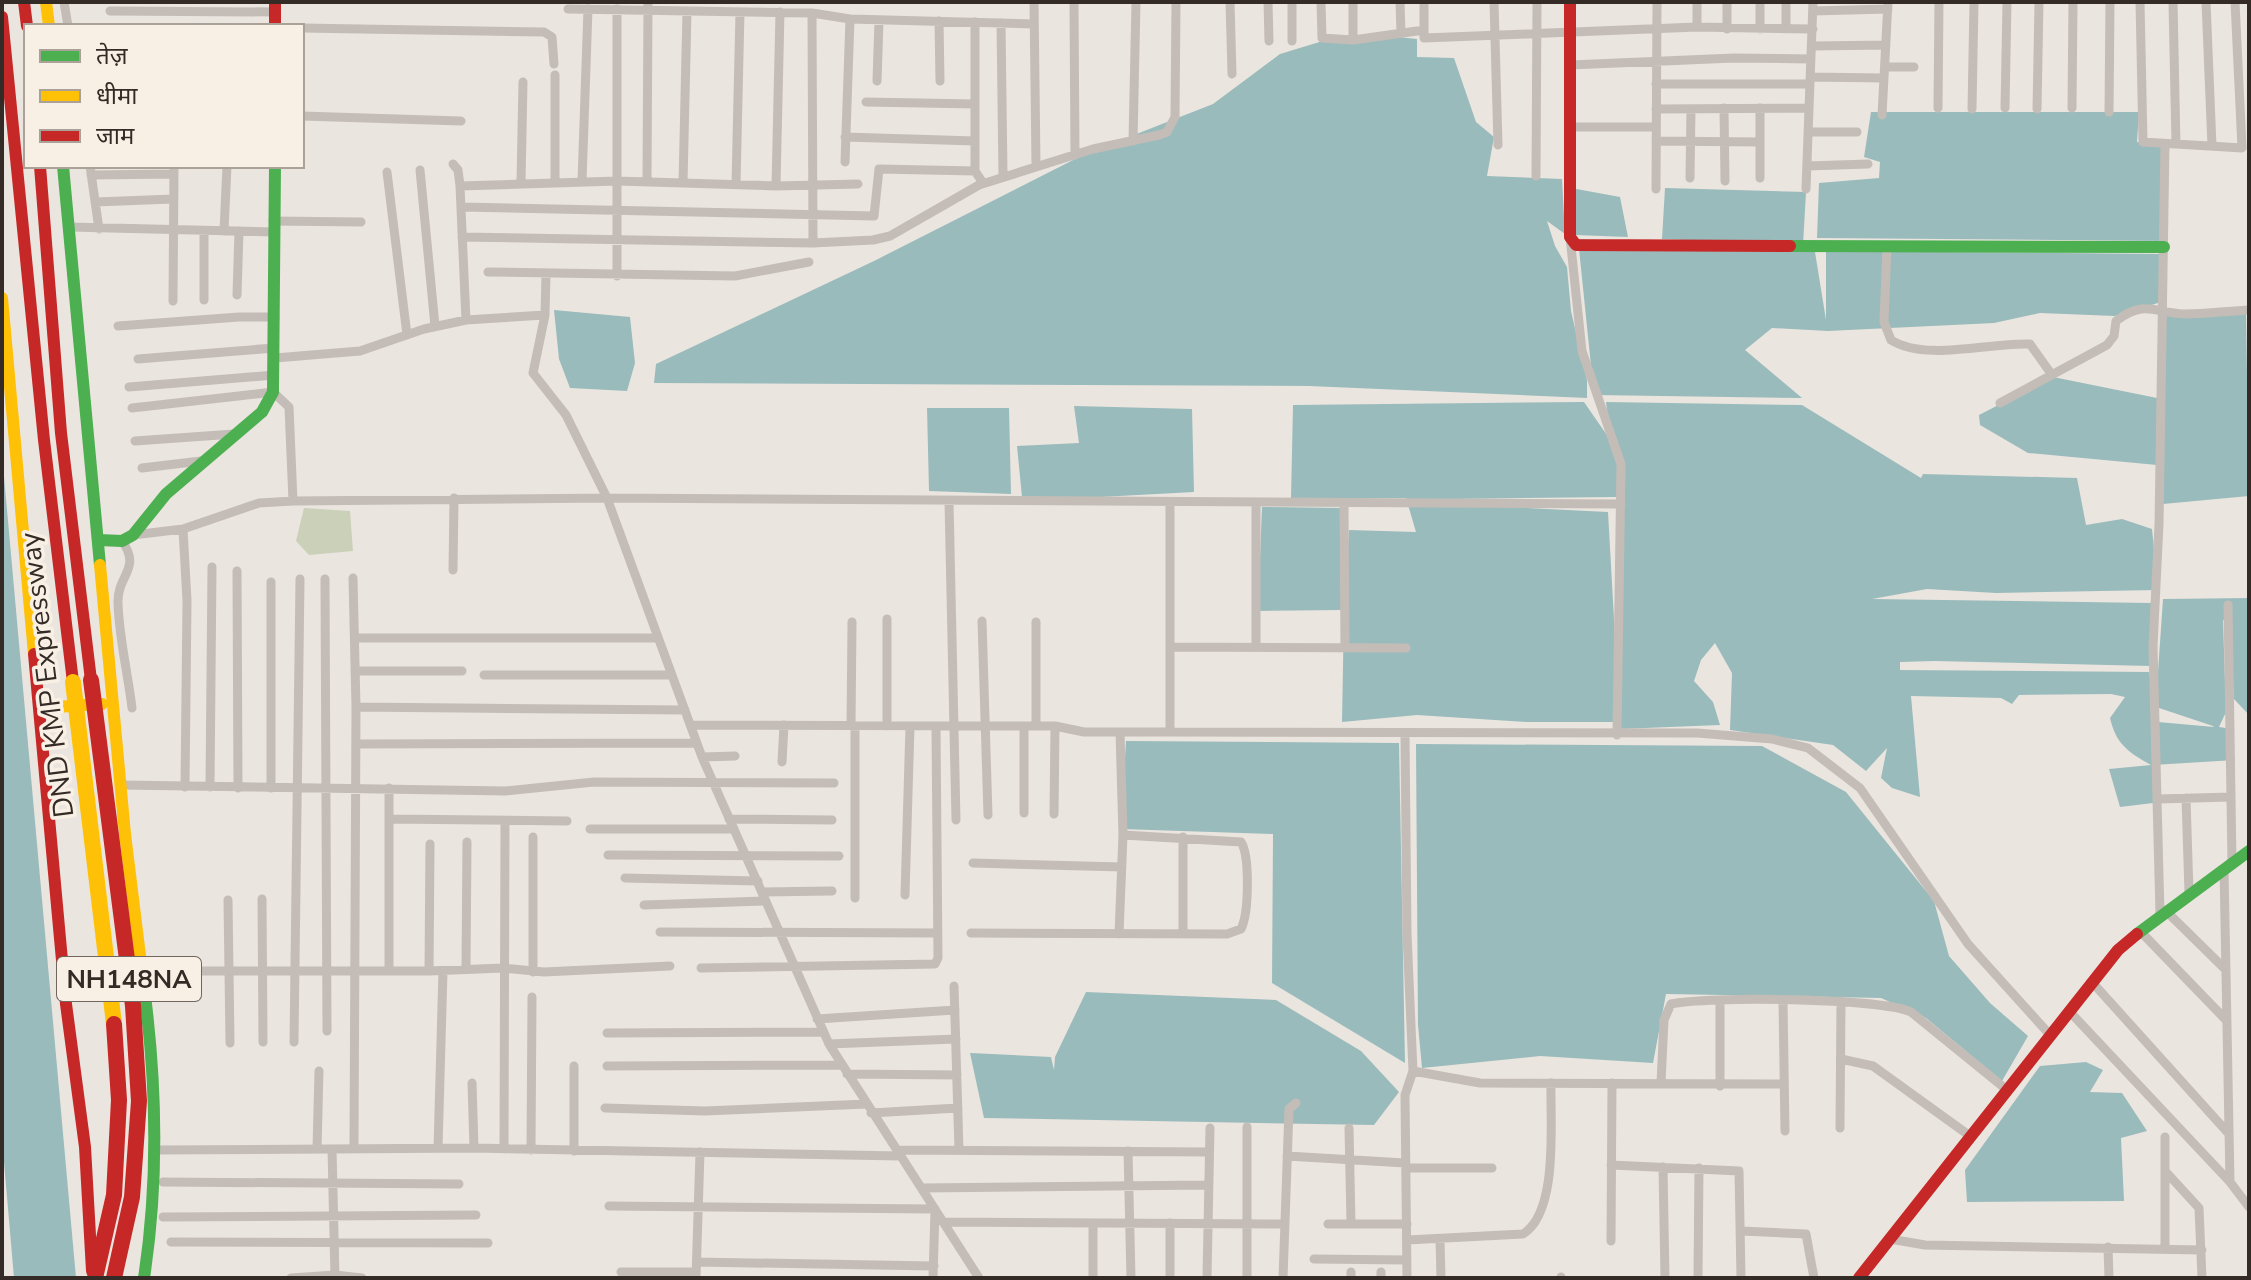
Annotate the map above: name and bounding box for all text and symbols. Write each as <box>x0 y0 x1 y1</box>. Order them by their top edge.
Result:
legend <box>24 24 304 168</box>
text: तेज़ <box>96 40 129 72</box>
text: धीमा <box>96 80 138 112</box>
text: जाम <box>96 120 135 152</box>
street label: DND KMP Expressway <box>11 530 83 820</box>
road number: NH148NA <box>57 957 201 1001</box>

